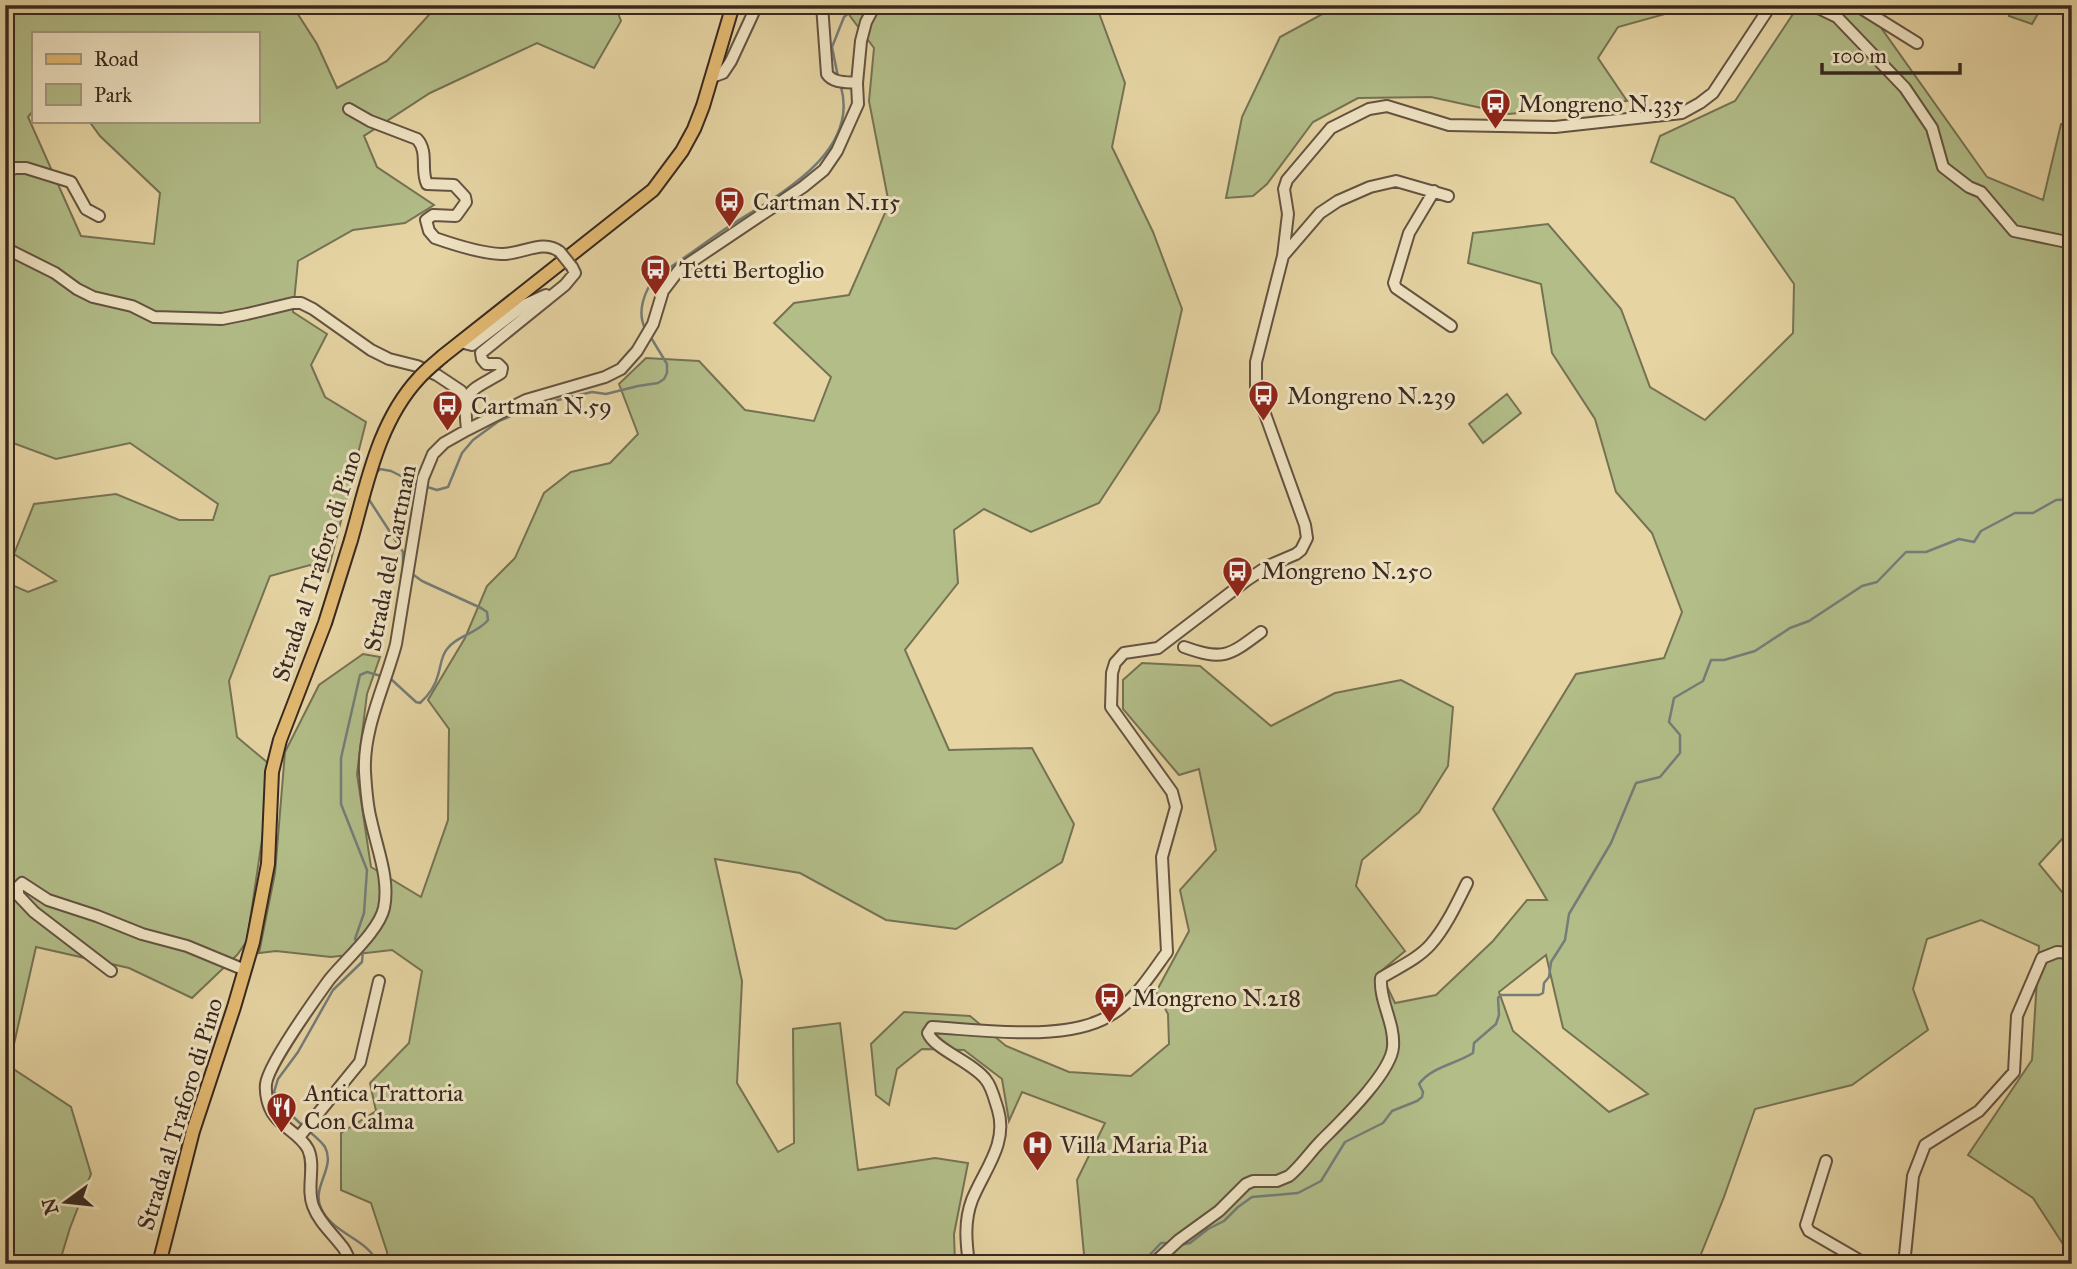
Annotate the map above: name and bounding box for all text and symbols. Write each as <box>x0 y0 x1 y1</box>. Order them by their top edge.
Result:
legend <box>32 32 259 122</box>
scale bar <box>1822 32 1960 76</box>
text: 100 m <box>1832 43 1887 69</box>
text: Road <box>94 46 139 72</box>
text: Park <box>94 82 132 108</box>
bus stop icon: Mongreno N.335 <box>1478 87 1512 131</box>
place label: Mongreno N.335 <box>1518 89 1683 119</box>
bus stop icon: Cartman N.115 <box>713 185 747 229</box>
place label: Cartman N.115 <box>753 187 900 217</box>
bus stop icon: Tetti Bertoglio <box>639 253 673 297</box>
place label: Tetti Bertoglio <box>679 255 824 285</box>
bus stop icon: Mongreno N.239 <box>1247 379 1281 423</box>
place label: Mongreno N.239 <box>1287 381 1456 411</box>
bus stop icon: Cartman N.59 <box>431 389 465 433</box>
place label: Cartman N.59 <box>471 391 612 421</box>
street label: Strada al Traforo di Pino <box>265 447 369 685</box>
street label: Strada del Cartman <box>357 462 423 654</box>
bus stop icon: Mongreno N.250 <box>1221 554 1255 598</box>
place label: Mongreno N.250 <box>1261 556 1433 586</box>
bus stop icon: Mongreno N.218 <box>1092 981 1126 1025</box>
place label: Mongreno N.218 <box>1132 983 1301 1013</box>
street label: Strada al Traforo di Pino <box>130 994 230 1234</box>
place label: Antica Trattoria Con Calma <box>303 1078 464 1136</box>
restaurant icon: Antica Trattoria Con Calma <box>264 1090 298 1134</box>
hospital icon: Villa Maria Pia <box>1020 1128 1054 1172</box>
place label: Villa Maria Pia <box>1059 1130 1209 1160</box>
north arrow <box>32 1168 102 1238</box>
text: N <box>37 1196 63 1217</box>

